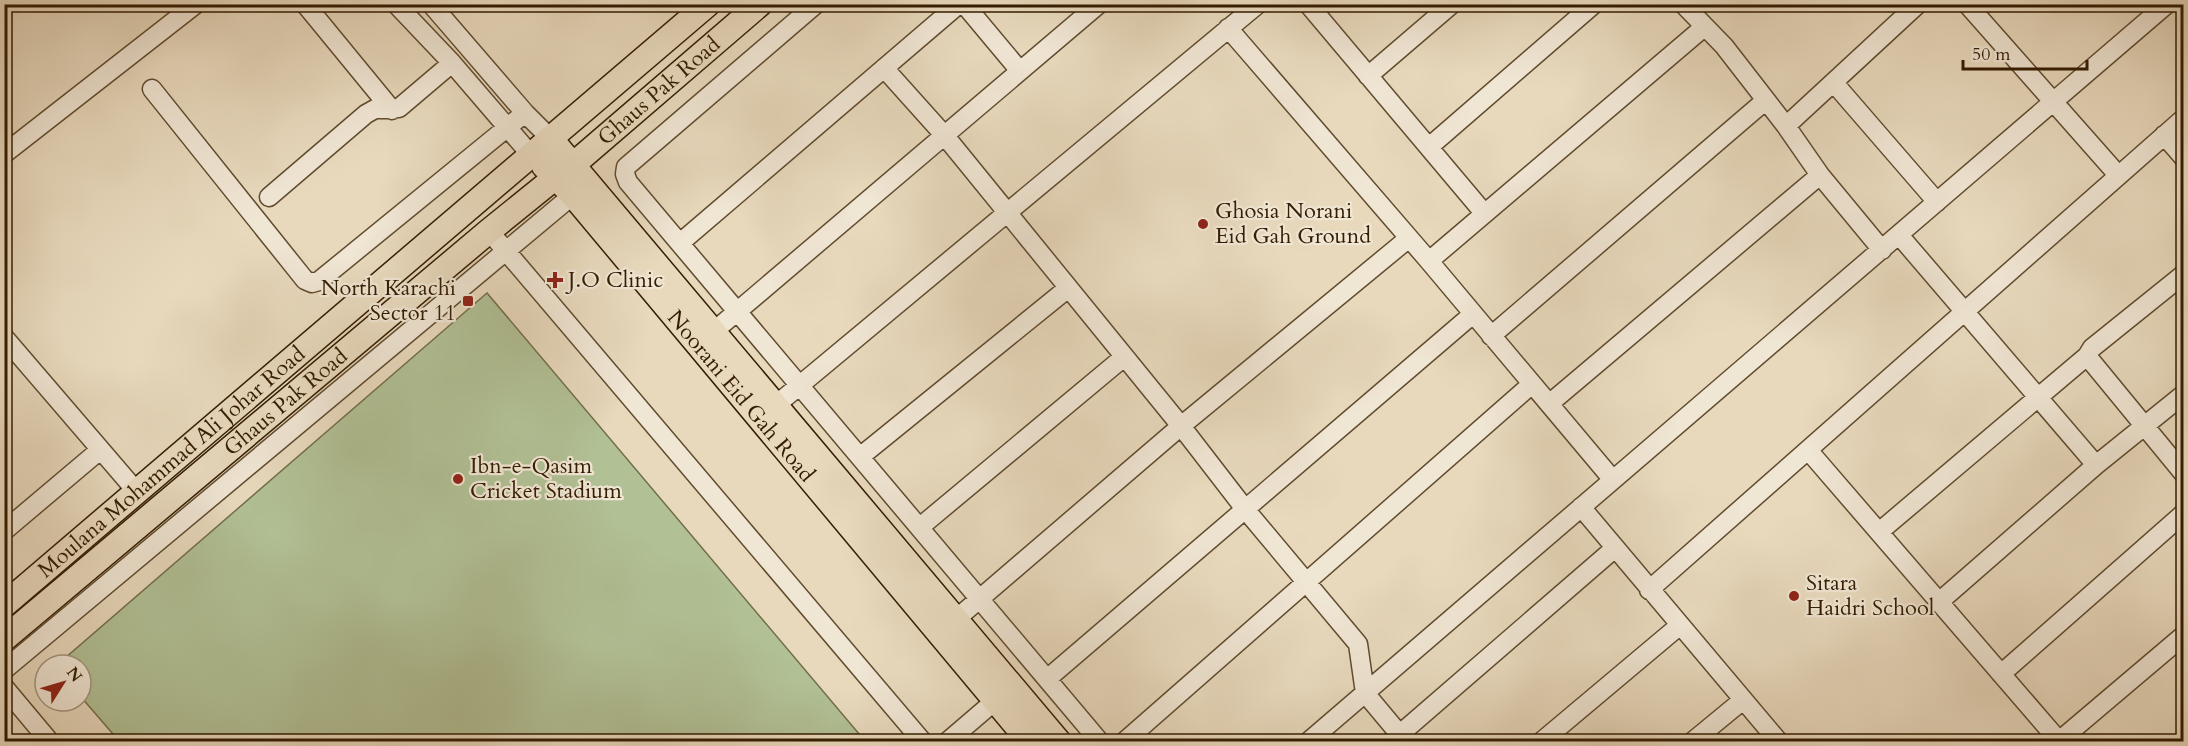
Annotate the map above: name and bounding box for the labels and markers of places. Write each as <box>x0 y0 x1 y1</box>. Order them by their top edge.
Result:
place label: Ghosia Norani Eid Gah Ground <box>1215 196 1371 251</box>
marker: Ghosia Norani Eid Gah Ground <box>1196 217 1210 231</box>
place label: J.O Clinic <box>565 265 663 295</box>
marker: J.O Clinic <box>546 271 564 289</box>
place label: North Karachi Sector 11 <box>321 273 456 328</box>
marker: North Karachi Sector 11 <box>461 294 475 308</box>
place label: Ibn-e-Qasim Cricket Stadium <box>470 451 622 506</box>
marker: Ibn-e-Qasim Cricket Stadium <box>451 472 465 486</box>
place label: Sitara Haidri School <box>1806 568 1935 623</box>
marker: Sitara Haidri School <box>1787 589 1801 603</box>

